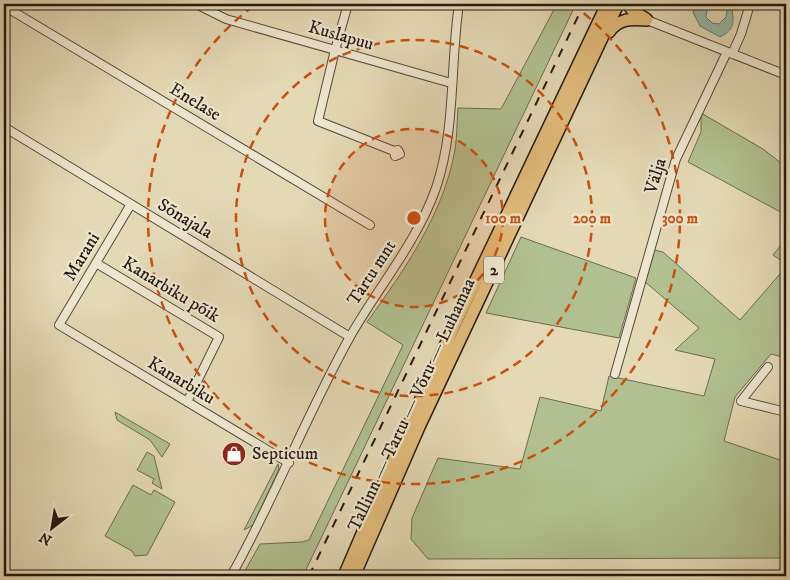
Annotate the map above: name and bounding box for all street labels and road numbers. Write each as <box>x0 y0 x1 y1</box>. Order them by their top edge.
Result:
street label: Kuslapuu <box>306 16 376 56</box>
street label: Enelase <box>165 78 225 126</box>
street label: Välja <box>640 155 672 198</box>
street label: Sõnajala <box>153 194 217 244</box>
street label: Marani <box>59 229 105 285</box>
street label: Tartu mnt <box>343 236 401 310</box>
street label: Kanarbiku põik <box>118 252 224 328</box>
road number: 2 <box>484 256 504 284</box>
street label: Tallinn — Tartu — Võru — Luhamaa <box>344 275 481 535</box>
street label: Kanarbiku <box>143 352 219 410</box>

